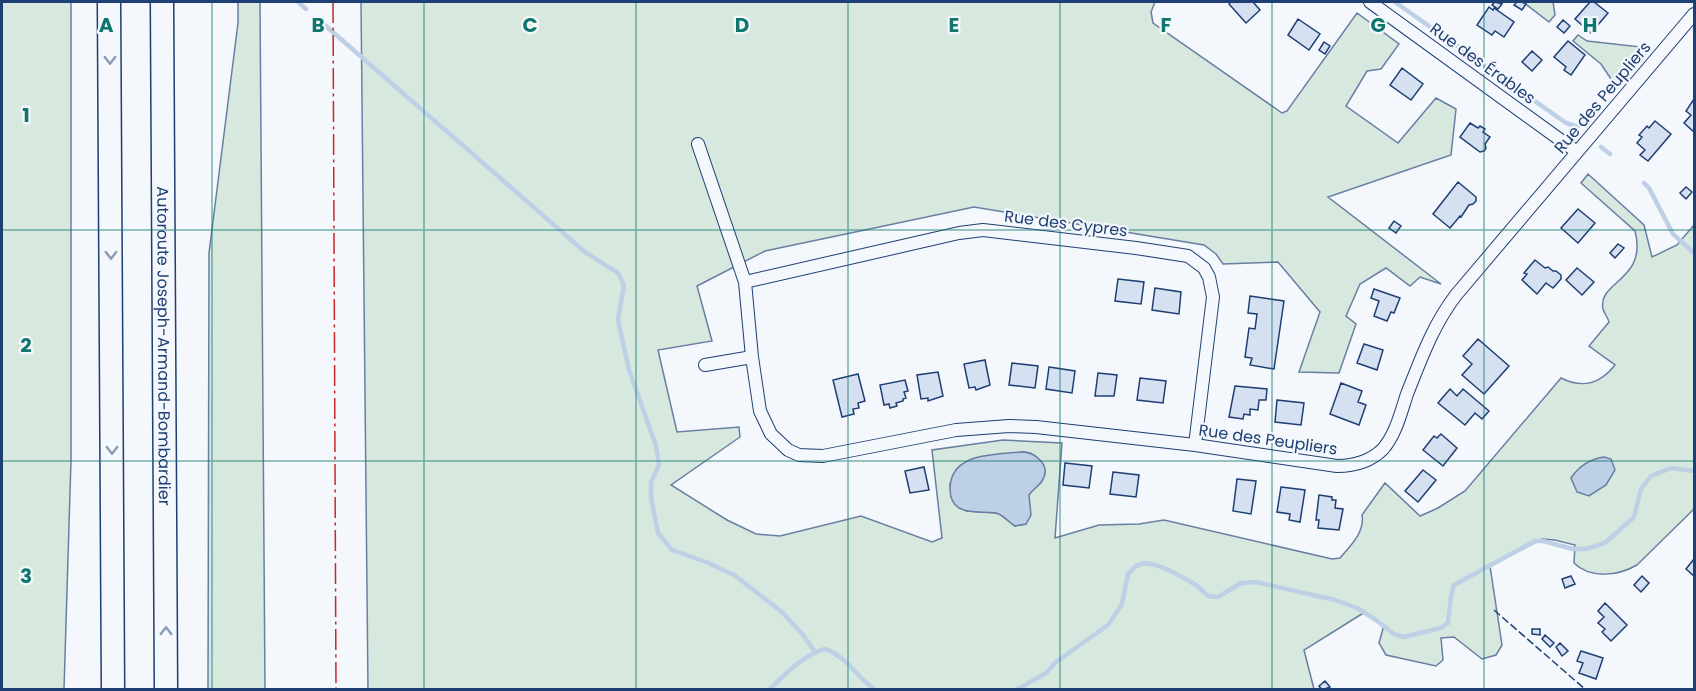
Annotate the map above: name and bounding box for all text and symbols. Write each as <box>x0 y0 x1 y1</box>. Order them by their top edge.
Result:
text: A <box>99 11 114 39</box>
text: B <box>311 11 325 39</box>
text: C <box>522 11 538 39</box>
text: D <box>735 11 749 39</box>
text: E <box>949 11 959 39</box>
text: F <box>1161 11 1172 39</box>
text: G <box>1370 11 1386 39</box>
text: H <box>1583 11 1597 39</box>
street label: Rue des Érables <box>1425 17 1540 110</box>
street label: Rue des Peupliers <box>1549 36 1656 158</box>
one-way arrow <box>103 55 116 64</box>
text: 1 <box>22 101 30 129</box>
street label: Autoroute Joseph-Armand-Bombardier <box>151 186 176 506</box>
street label: Rue des Cypres <box>1003 205 1129 242</box>
one-way arrow <box>105 250 117 259</box>
text: 2 <box>20 331 32 359</box>
street label: Rue des Peupliers <box>1197 418 1339 461</box>
one-way arrow <box>106 445 118 454</box>
text: 3 <box>20 562 32 590</box>
one-way arrow <box>160 627 172 636</box>

